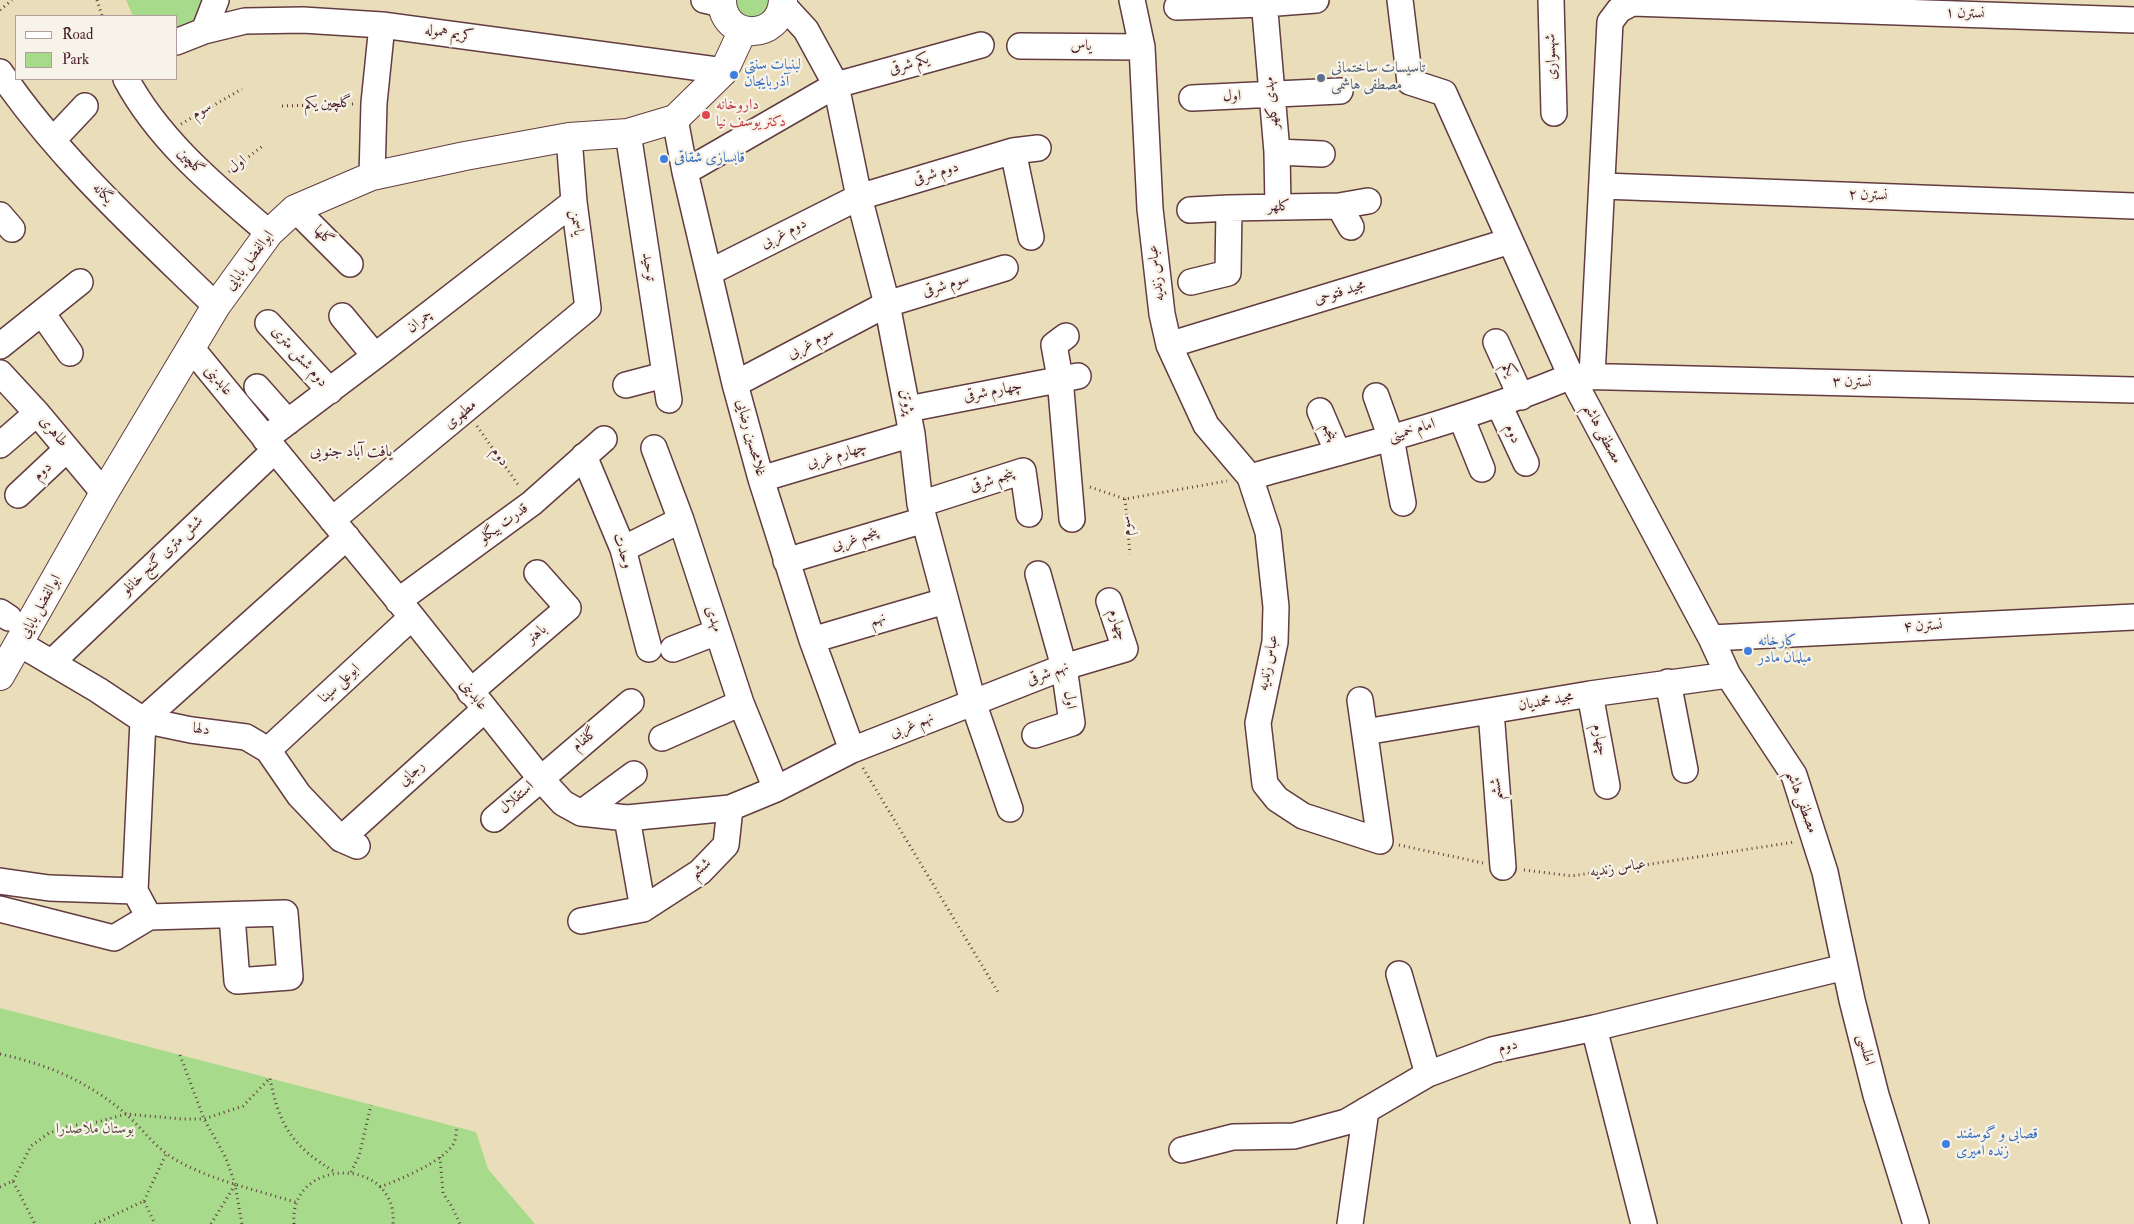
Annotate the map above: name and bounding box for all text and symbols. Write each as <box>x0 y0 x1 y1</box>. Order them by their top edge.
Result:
street label: نسترن ۱ <box>1945 4 1985 24</box>
legend <box>15 15 178 80</box>
street label: کریم هموله <box>423 22 475 46</box>
text: Road <box>62 25 93 44</box>
street label: شهسواری <box>1542 33 1562 81</box>
street label: یاس <box>1070 38 1092 56</box>
text: Park <box>62 50 89 69</box>
street label: یکم شرقی <box>887 51 931 79</box>
place label: لبنیات سنتی آذربایجان <box>744 57 801 92</box>
place label: تاسیسات ساختمانی مصطفی هاشمی <box>1331 60 1425 95</box>
marker: لبنیات سنتی آذربایجان <box>728 69 740 81</box>
marker: تاسیسات ساختمانی مصطفی هاشمی <box>1315 72 1327 84</box>
street label: مهدی کلهر <box>1261 76 1283 130</box>
street label: اول <box>1223 88 1241 106</box>
street label: گلچین یکم <box>304 95 352 113</box>
place label: داروخانه دکتر یوسف نیا <box>716 97 786 132</box>
street label: سوم <box>189 98 215 124</box>
marker: داروخانه دکتر یوسف نیا <box>700 109 712 121</box>
street label: گلچین <box>173 145 207 179</box>
place label: قابسازی شقاقی <box>674 150 745 168</box>
street label: اول <box>225 152 251 178</box>
marker: قابسازی شقاقی <box>658 153 670 165</box>
street label: دوم شرقی <box>911 159 961 189</box>
street label: یگانه <box>88 180 116 208</box>
street label: نسترن ۲ <box>1848 186 1888 206</box>
street label: کلهر <box>1268 198 1290 216</box>
street label: یاسمن <box>565 209 587 237</box>
street label: دوم غربی <box>758 215 810 253</box>
street label: گلها <box>309 222 337 250</box>
street label: ابوالفضل بابایی <box>222 228 278 294</box>
street label: عباس زندیه <box>1145 244 1169 302</box>
street label: توحید <box>637 252 659 282</box>
street label: سوم شرقی <box>921 270 971 302</box>
street label: مجید فتوحی <box>1312 277 1368 309</box>
street label: چمران <box>403 306 437 338</box>
street label: دوم شش متری <box>267 323 331 391</box>
street label: سوم غربی <box>785 324 837 364</box>
street label: یکم <box>1497 360 1519 380</box>
street label: عابدینی <box>200 362 236 400</box>
street label: نسترن ۳ <box>1832 374 1872 392</box>
street label: چهارم شرقی <box>962 378 1024 406</box>
street label: پژوتن <box>895 388 917 416</box>
street label: مطهری <box>441 396 481 434</box>
street label: غلامحسین رضایی <box>731 397 769 479</box>
street label: مصطفی هاشم <box>1579 401 1625 467</box>
street label: طاهری <box>35 413 71 451</box>
street label: امام خمینی <box>1386 415 1438 447</box>
street label: پنجم <box>1317 420 1341 444</box>
street label: دوم <box>1500 421 1524 447</box>
street label: چهارم غربی <box>805 439 869 473</box>
district label: یافت آباد جنوبی <box>310 443 392 463</box>
street label: دوم <box>486 444 512 470</box>
street label: دوم <box>30 459 56 485</box>
street label: پنجم شرقی <box>968 465 1016 497</box>
street label: قدرت بیگلو <box>476 500 532 548</box>
street label: شش متری گنج خانلو <box>118 512 208 600</box>
street label: سوم <box>1117 515 1137 537</box>
street label: پنجم غربی <box>830 524 880 556</box>
street label: وحدت <box>608 531 636 571</box>
street label: ابوالفضل بابایی <box>16 572 66 642</box>
street label: مهدی <box>700 604 726 634</box>
street label: چهارم <box>1104 607 1130 643</box>
street label: نهم <box>868 609 888 631</box>
street label: نسترن ۴ <box>1903 617 1943 637</box>
street label: باهنر <box>523 621 551 649</box>
place label: کارخانه مبلمان مادر <box>1758 633 1812 668</box>
street label: عباس زندیه <box>1255 634 1283 692</box>
marker: کارخانه مبلمان مادر <box>1742 645 1754 657</box>
street label: نهم شرقی <box>1025 658 1071 690</box>
street label: ابوعلی سینا <box>316 661 364 707</box>
street label: عابدینی <box>455 676 491 714</box>
street label: مجید محمدیان <box>1517 688 1575 716</box>
street label: اول <box>1059 690 1079 710</box>
street label: نهم غربی <box>888 709 936 743</box>
street label: دلها <box>192 720 210 740</box>
street label: چهارم <box>1587 723 1611 757</box>
street label: گلفام <box>569 724 601 756</box>
street label: رجایی <box>395 757 429 791</box>
street label: مصطفی هاشم <box>1781 768 1821 836</box>
street label: ششم <box>1487 777 1507 801</box>
street label: استقلال <box>496 778 538 818</box>
street label: ششم <box>687 855 715 883</box>
street label: عباس زندیه <box>1589 856 1647 882</box>
street label: اطلسی <box>1852 1033 1878 1067</box>
street label: دوم <box>1496 1036 1520 1058</box>
park label: بوستان ملاصدرا <box>56 1121 134 1139</box>
place label: قصابی و گوسفند زنده امیری <box>1956 1126 2038 1161</box>
marker: قصابی و گوسفند زنده امیری <box>1940 1138 1952 1150</box>

